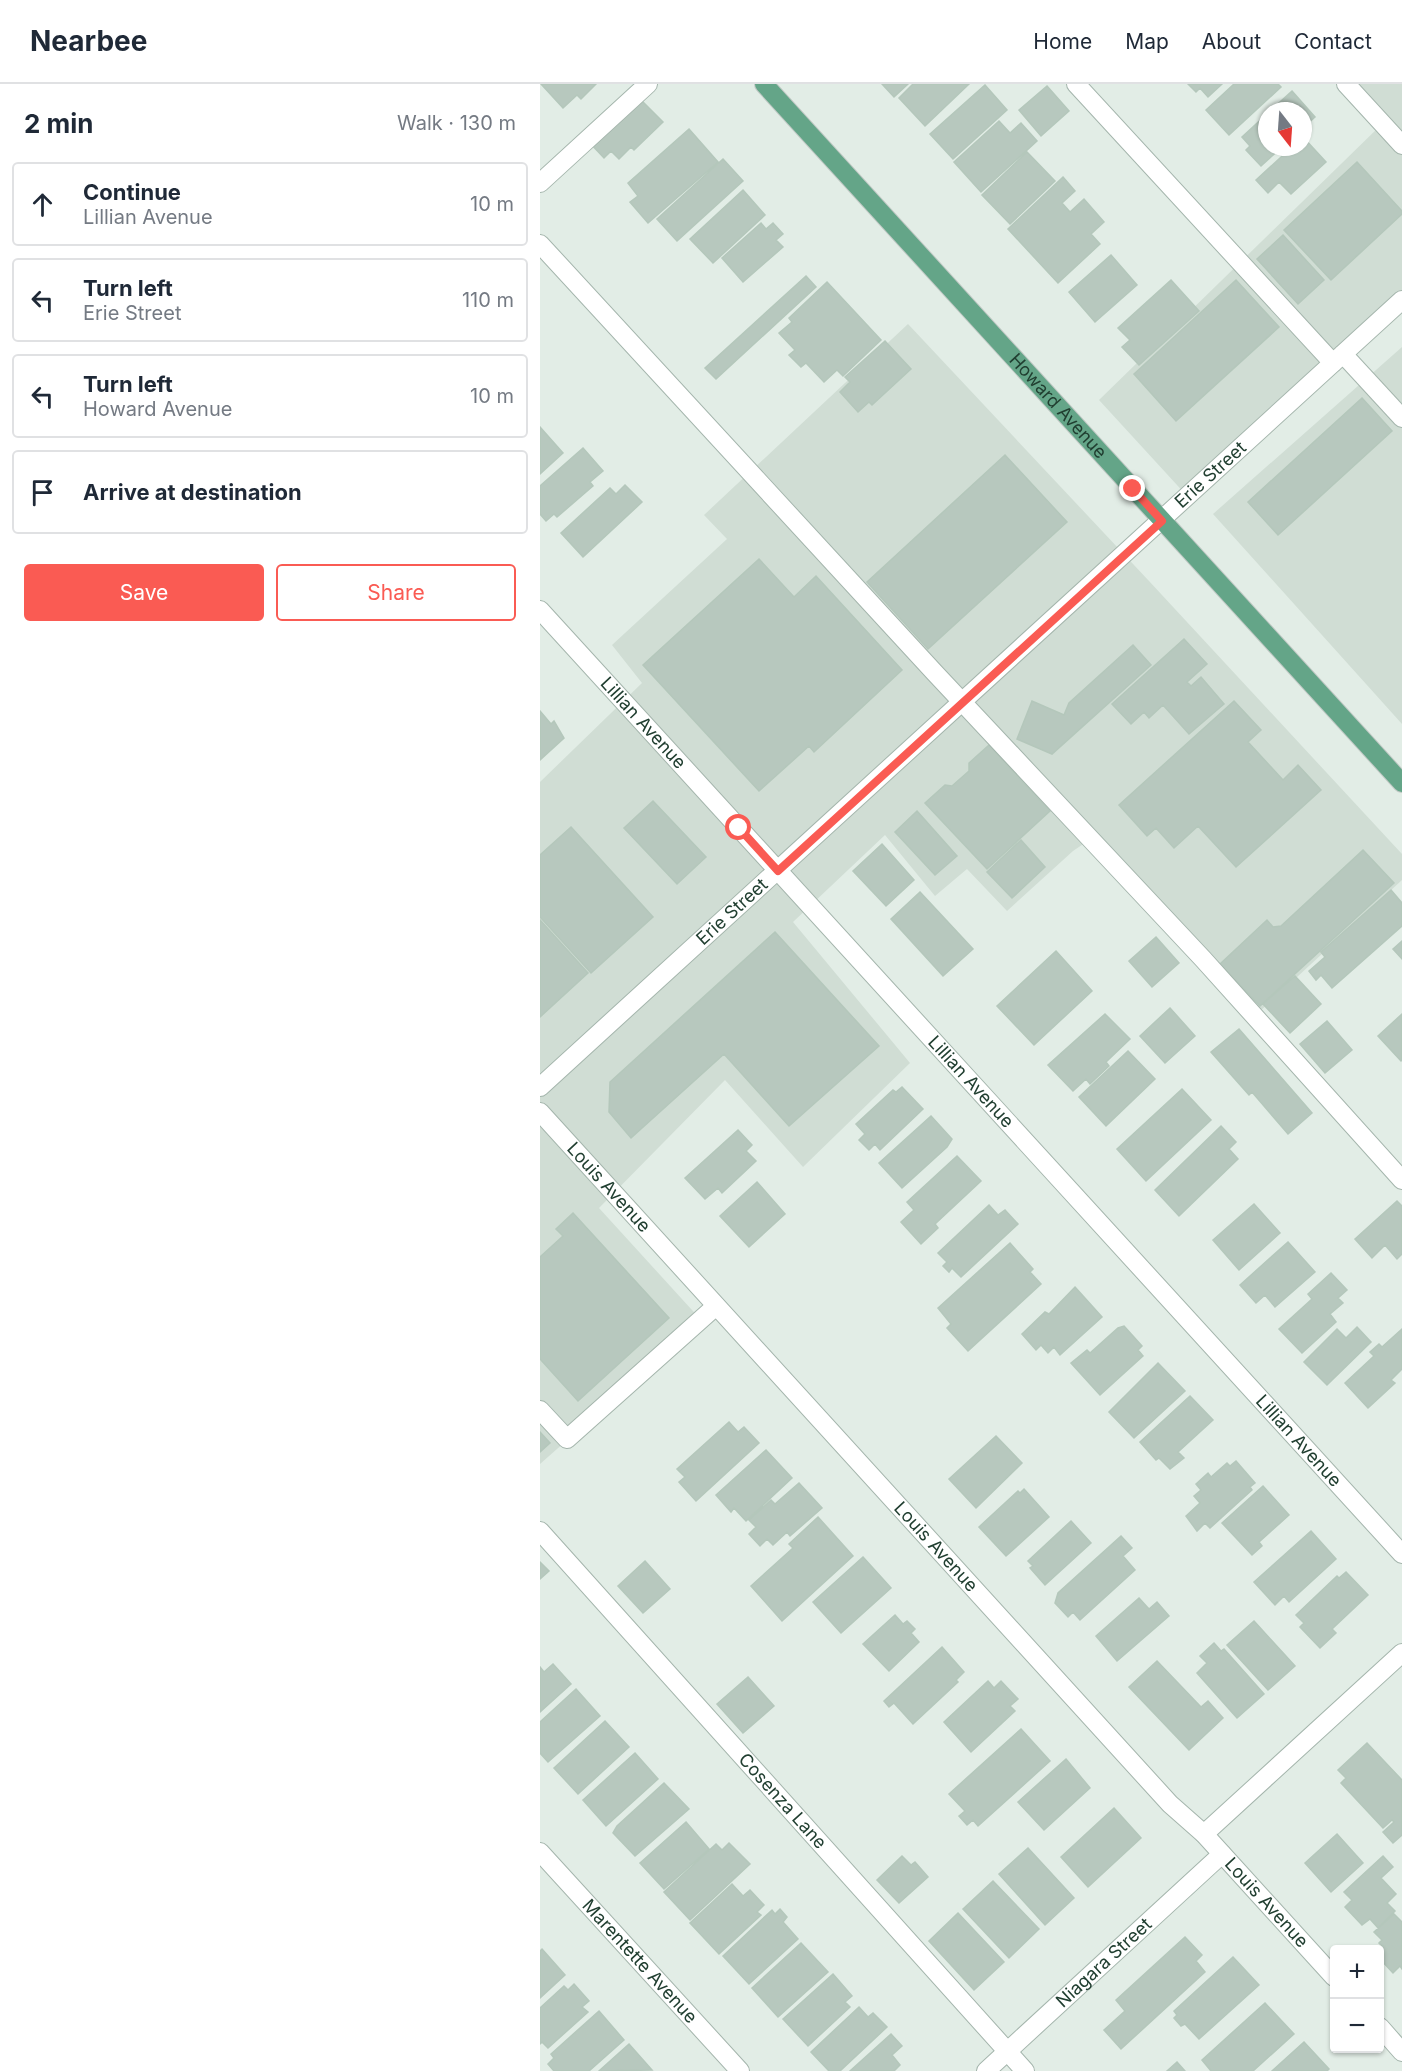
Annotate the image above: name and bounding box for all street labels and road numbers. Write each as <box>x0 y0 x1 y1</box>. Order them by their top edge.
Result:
street label: Howard Avenue <box>1005 349 1111 462</box>
street label: Erie Street <box>1170 437 1250 512</box>
street label: Lillian Avenue <box>596 672 691 773</box>
street label: Erie Street <box>692 874 772 949</box>
street label: Lillian Avenue <box>924 1031 1018 1132</box>
street label: Louis Avenue <box>563 1138 655 1236</box>
street label: Lillian Avenue <box>1252 1390 1346 1491</box>
street label: Louis Avenue <box>890 1497 982 1596</box>
street label: Cosenza Lane <box>735 1749 831 1853</box>
street label: Louis Avenue <box>1221 1853 1313 1952</box>
street label: Marentette Avenue <box>578 1895 702 2027</box>
street label: Niagara Street <box>1051 1913 1156 2011</box>

